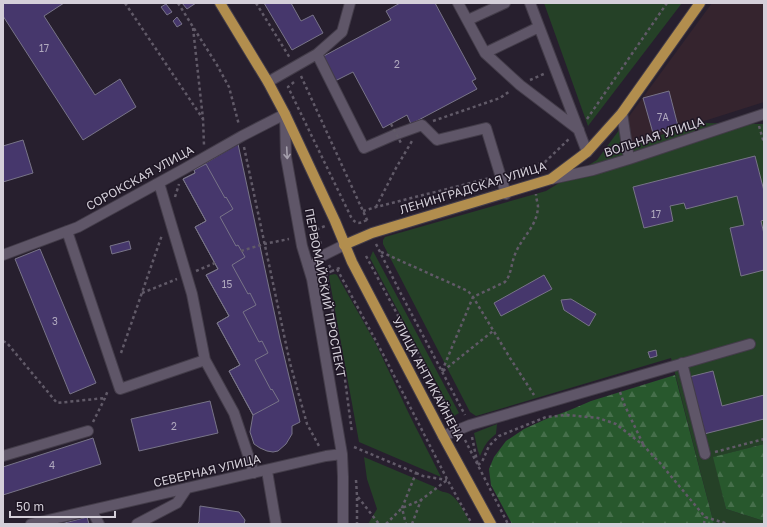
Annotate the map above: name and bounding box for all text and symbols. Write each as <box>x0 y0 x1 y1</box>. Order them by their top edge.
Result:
house number: 17 <box>39 42 49 54</box>
house number: 2 <box>394 58 400 70</box>
house number: 7А <box>657 111 669 123</box>
street label: ВОЛЬНАЯ УЛИЦА <box>602 113 706 160</box>
street label: СОРОКСКАЯ УЛИЦА <box>83 142 196 213</box>
one-way arrow <box>283 146 290 159</box>
street label: ЛЕНИНГРАДСКАЯ УЛИЦА <box>398 158 548 217</box>
street label: ПЕРВОМАЙСКИЙ ПРОСПЕКТ <box>302 207 349 379</box>
house number: 17 <box>651 208 661 220</box>
house number: 15 <box>222 278 233 290</box>
street label: УЛИЦА АНТИКАЙНЕНА <box>389 314 468 444</box>
house number: 3 <box>52 315 58 327</box>
house number: 2 <box>171 420 177 432</box>
street label: СЕВЕРНАЯ УЛИЦА <box>152 451 262 490</box>
house number: 4 <box>49 459 55 471</box>
scale bar <box>10 493 115 519</box>
text: 50 m <box>16 499 44 514</box>

